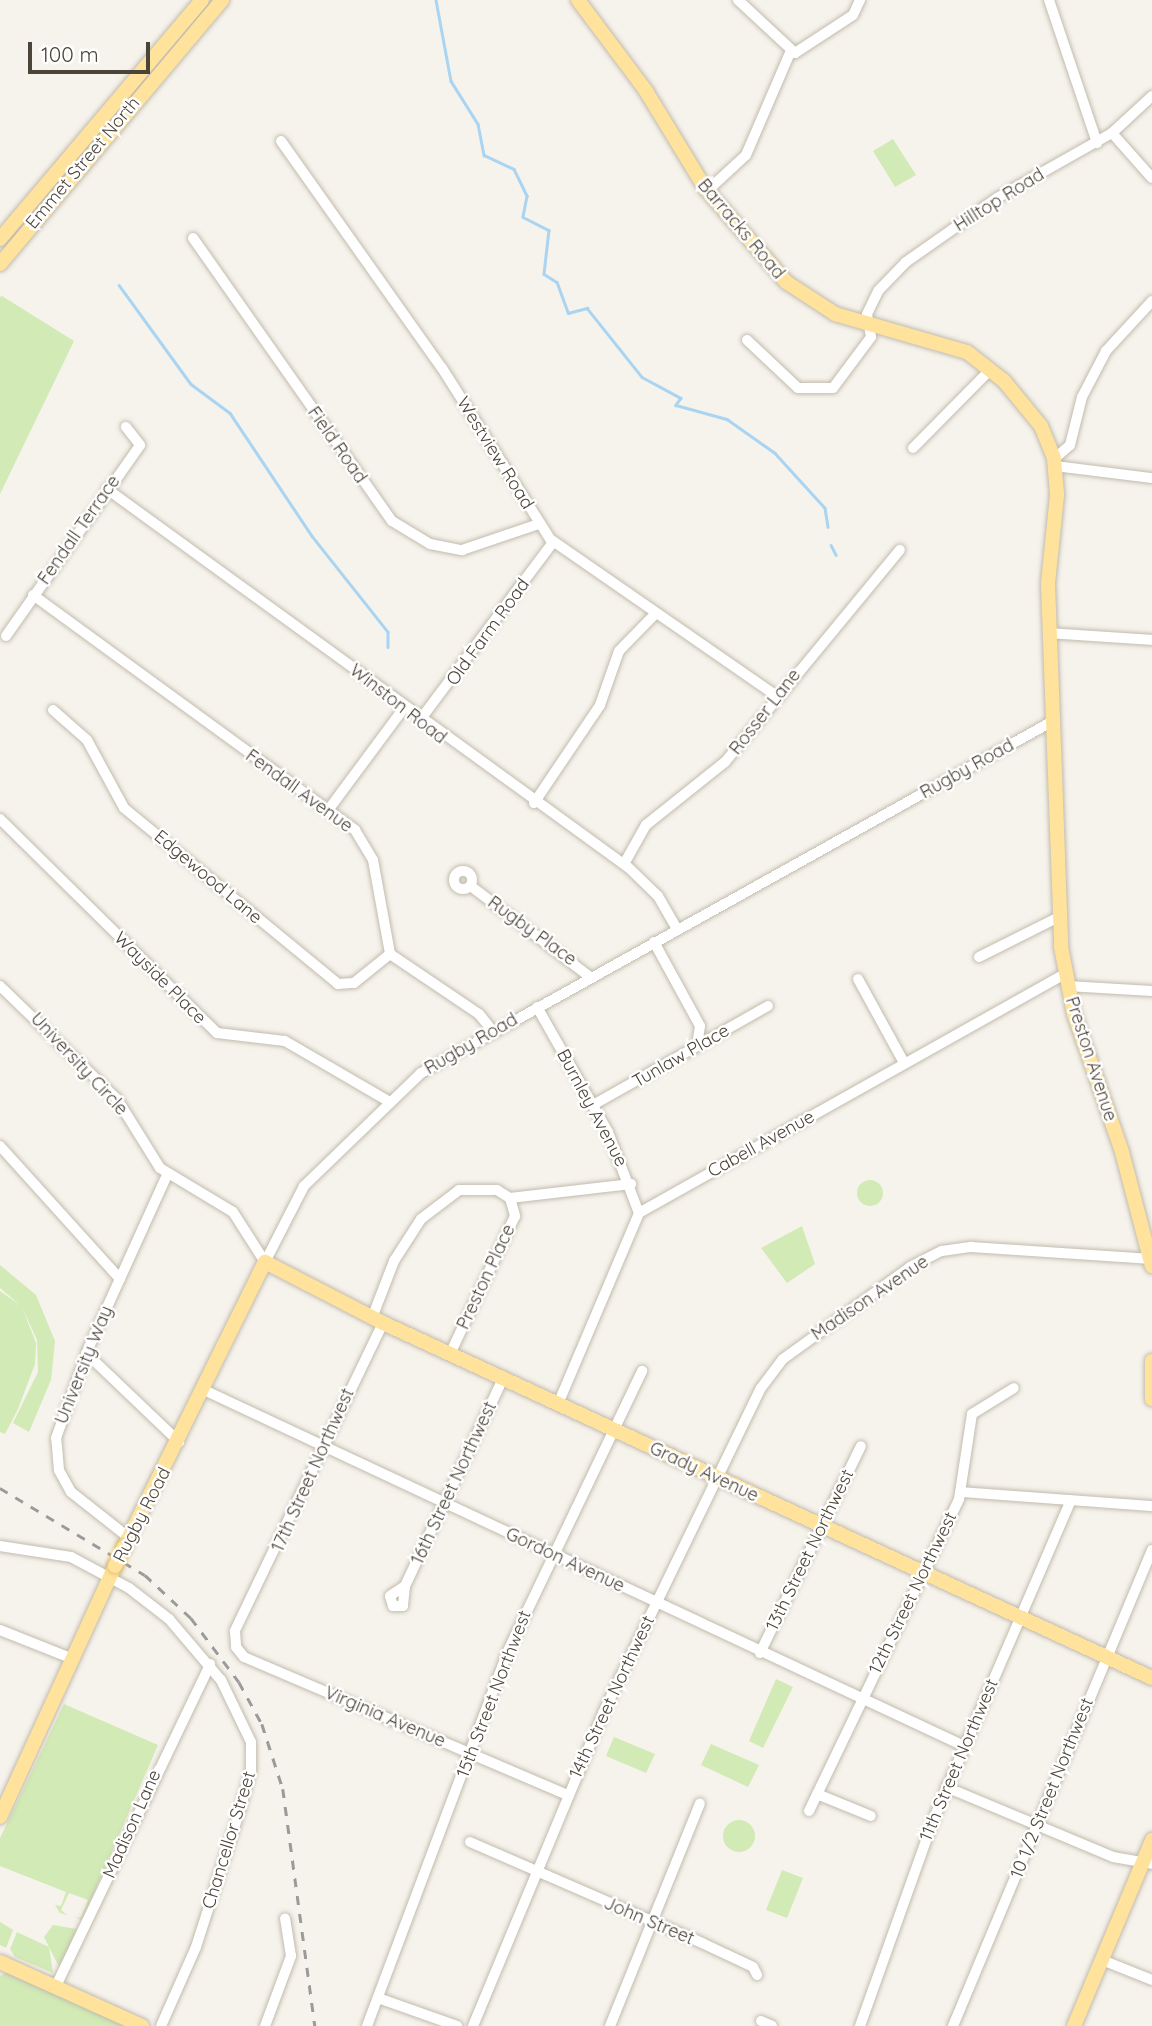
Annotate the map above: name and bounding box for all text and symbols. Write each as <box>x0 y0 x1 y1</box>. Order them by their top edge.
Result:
scale bar <box>32 28 154 72</box>
text: 100 m <box>41 41 99 67</box>
street label: Emmet Street North <box>22 93 144 233</box>
street label: Hilltop Road <box>950 164 1048 236</box>
street label: Barracks Road <box>693 175 789 283</box>
street label: Westview Road <box>452 393 538 513</box>
street label: Field Road <box>303 402 371 488</box>
street label: Fendall Terrace <box>33 471 125 589</box>
street label: Old Farm Road <box>442 574 534 690</box>
street label: Winston Road <box>345 659 451 749</box>
street label: Rosser Lane <box>725 665 805 759</box>
street label: Rugby Road <box>916 734 1018 804</box>
street label: Fendall Avenue <box>241 745 357 837</box>
street label: Edgewood Lane <box>150 826 266 928</box>
street label: Rugby Place <box>483 892 581 970</box>
street label: Wayside Place <box>109 927 211 1029</box>
street label: Preston Avenue <box>1061 994 1121 1124</box>
street label: University Circle <box>26 1008 132 1120</box>
street label: Rugby Road <box>421 1009 521 1079</box>
street label: Tunlaw Place <box>629 1020 733 1092</box>
street label: Burnley Avenue <box>552 1046 632 1170</box>
street label: Cabell Avenue <box>704 1106 818 1182</box>
street label: Preston Place <box>452 1221 520 1333</box>
street label: Madison Avenue <box>807 1251 933 1345</box>
street label: University Way <box>50 1303 118 1427</box>
street label: 17th Street Northwest <box>267 1385 359 1555</box>
street label: 16th Street Northwest <box>407 1398 501 1568</box>
street label: Grady Avenue <box>646 1437 762 1507</box>
street label: Rugby Road <box>109 1464 175 1566</box>
street label: 13th Street Northwest <box>762 1466 858 1634</box>
street label: 12th Street Northwest <box>864 1509 962 1677</box>
street label: Gordon Avenue <box>502 1523 628 1597</box>
street label: 15th Street Northwest <box>452 1607 536 1781</box>
street label: 14th Street Northwest <box>565 1612 659 1782</box>
street label: 11th Street Northwest <box>915 1676 1003 1844</box>
street label: Virginia Avenue <box>321 1682 449 1752</box>
street label: 10 1/2 Street Northwest <box>1006 1695 1098 1881</box>
street label: Madison Lane <box>98 1767 166 1881</box>
street label: Chancellor Street <box>198 1769 260 1911</box>
street label: John Street <box>601 1892 697 1950</box>

